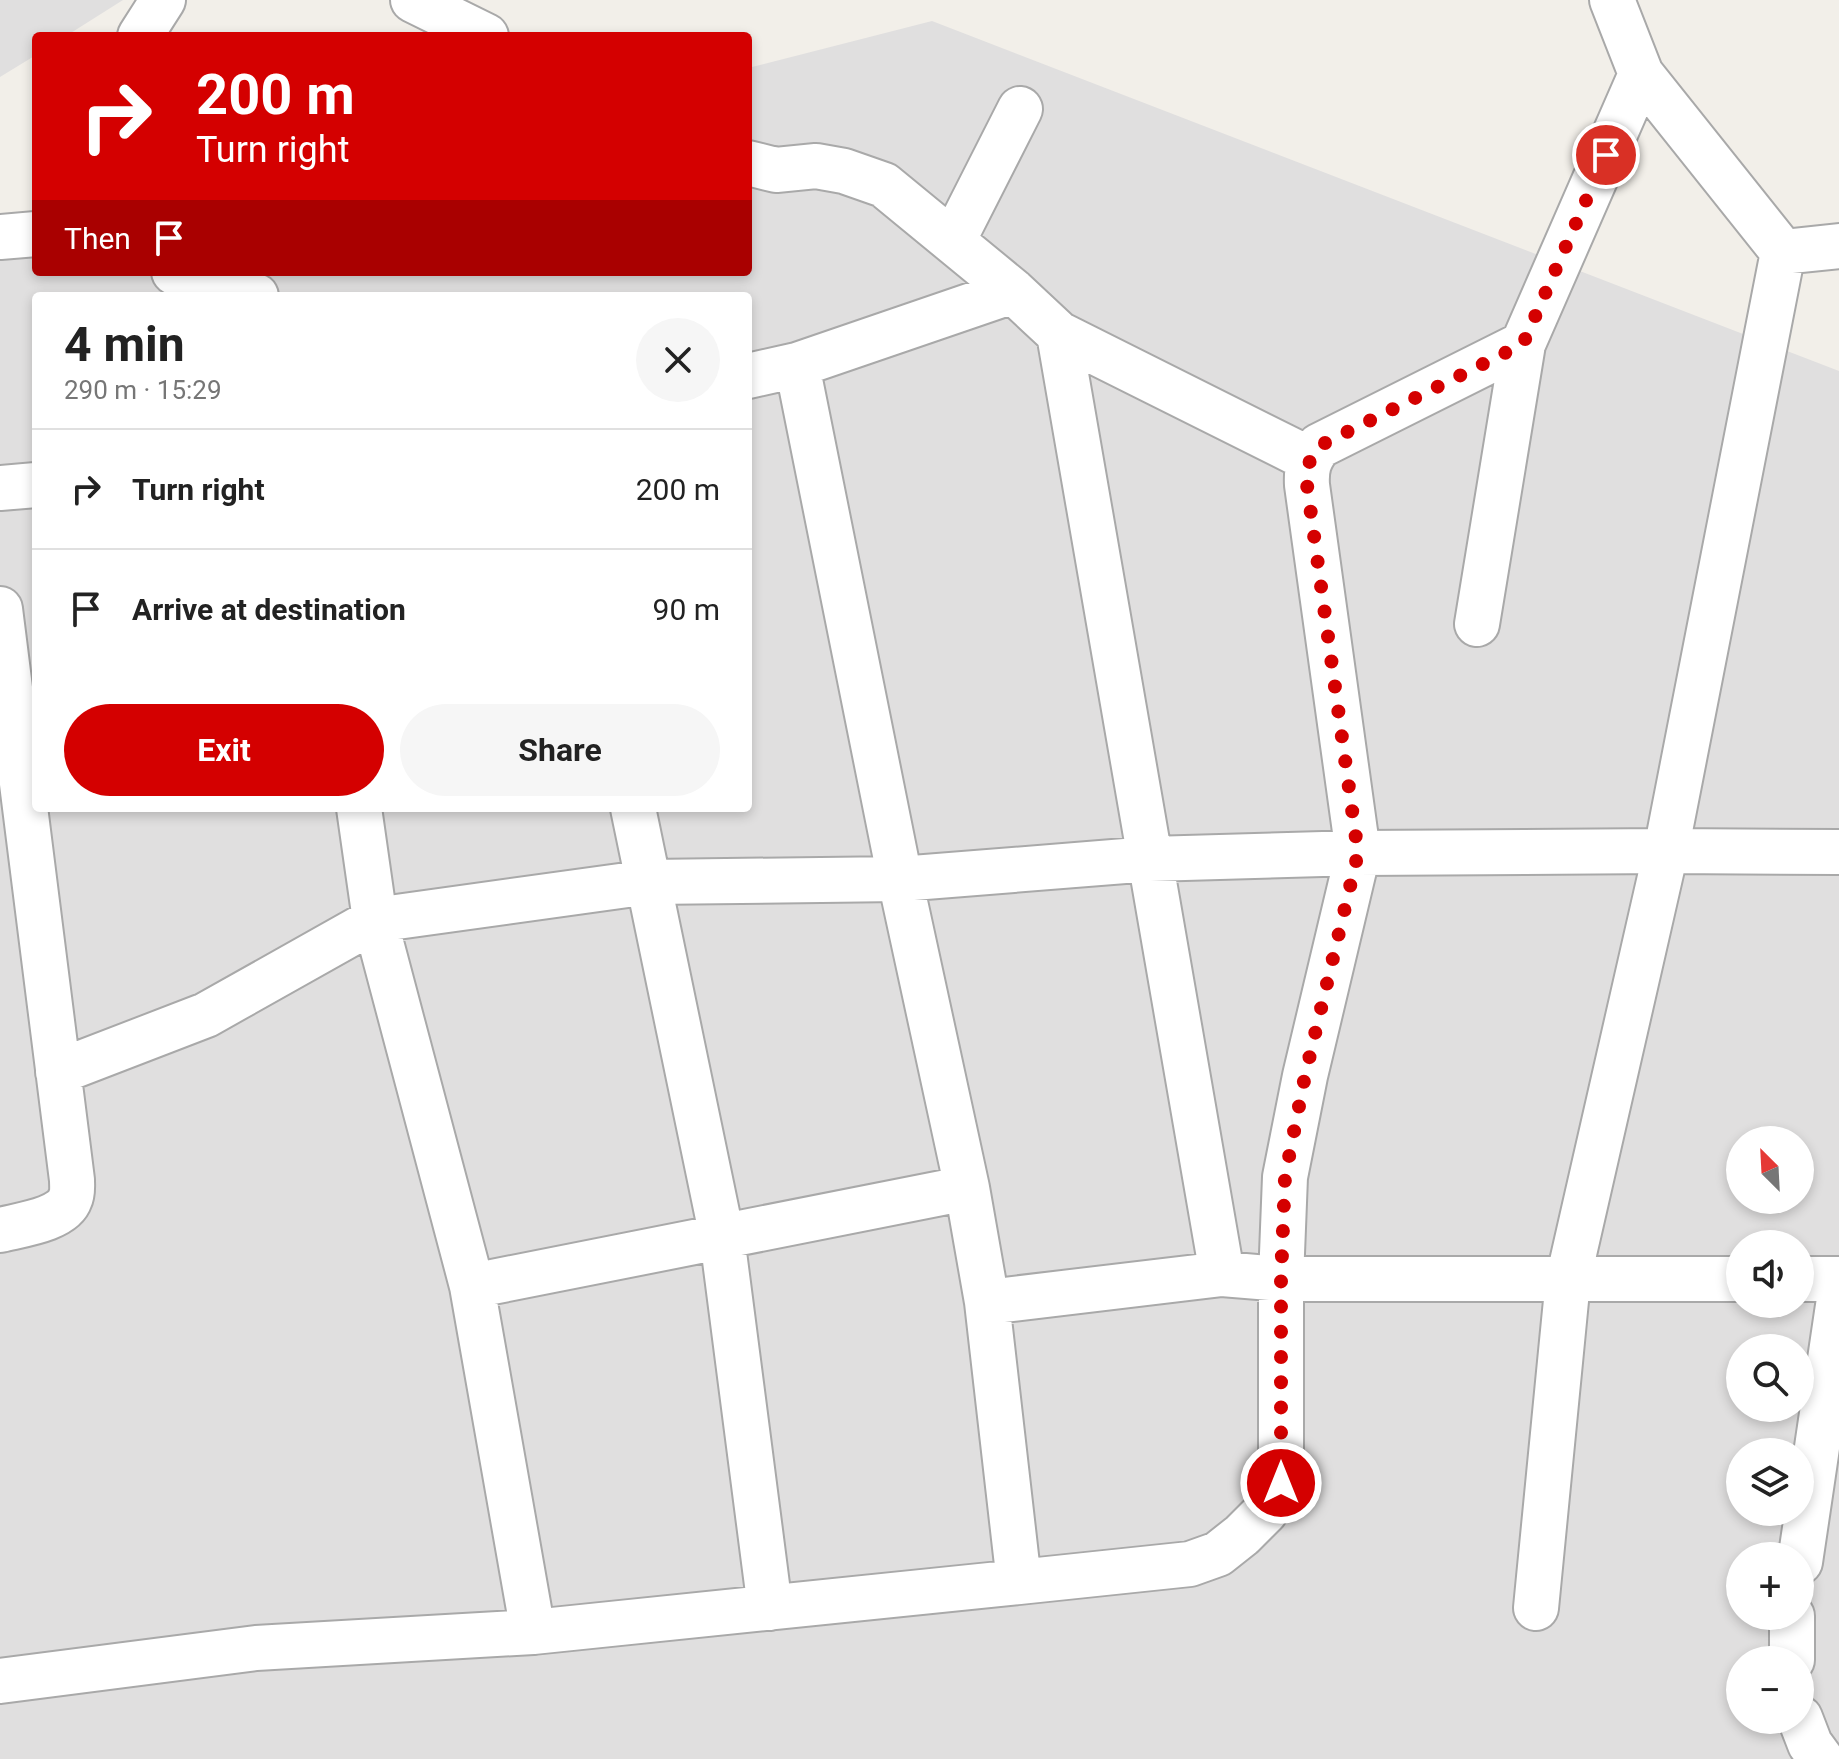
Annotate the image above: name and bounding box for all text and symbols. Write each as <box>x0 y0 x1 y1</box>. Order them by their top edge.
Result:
text: 200 m <box>196 62 355 128</box>
icon: right <box>64 64 168 168</box>
pin <box>1572 121 1640 189</box>
text: Turn right <box>196 129 349 171</box>
icon: arrive <box>1584 133 1628 177</box>
icon: arrive <box>147 216 191 260</box>
text: Then <box>64 221 131 256</box>
text: 4 min <box>64 316 185 373</box>
button: close <box>636 318 720 402</box>
text: 290 m · 15:29 <box>64 375 222 405</box>
icon: right <box>64 467 108 511</box>
text: Turn right <box>132 472 265 507</box>
text: 200 m <box>636 472 720 507</box>
icon: arrive <box>64 587 108 631</box>
text: Arrive at destination <box>132 592 406 627</box>
text: 90 m <box>653 592 720 627</box>
button: Exit <box>64 704 384 796</box>
button: Share <box>400 704 720 796</box>
north arrow <box>1726 1126 1814 1214</box>
map controls <box>1726 1126 1814 1734</box>
button: sound <box>1726 1230 1814 1318</box>
button: search <box>1726 1334 1814 1422</box>
button: layers <box>1726 1438 1814 1526</box>
position arrow <box>1239 1441 1323 1525</box>
button: + <box>1726 1542 1814 1630</box>
button: − <box>1726 1646 1814 1734</box>

